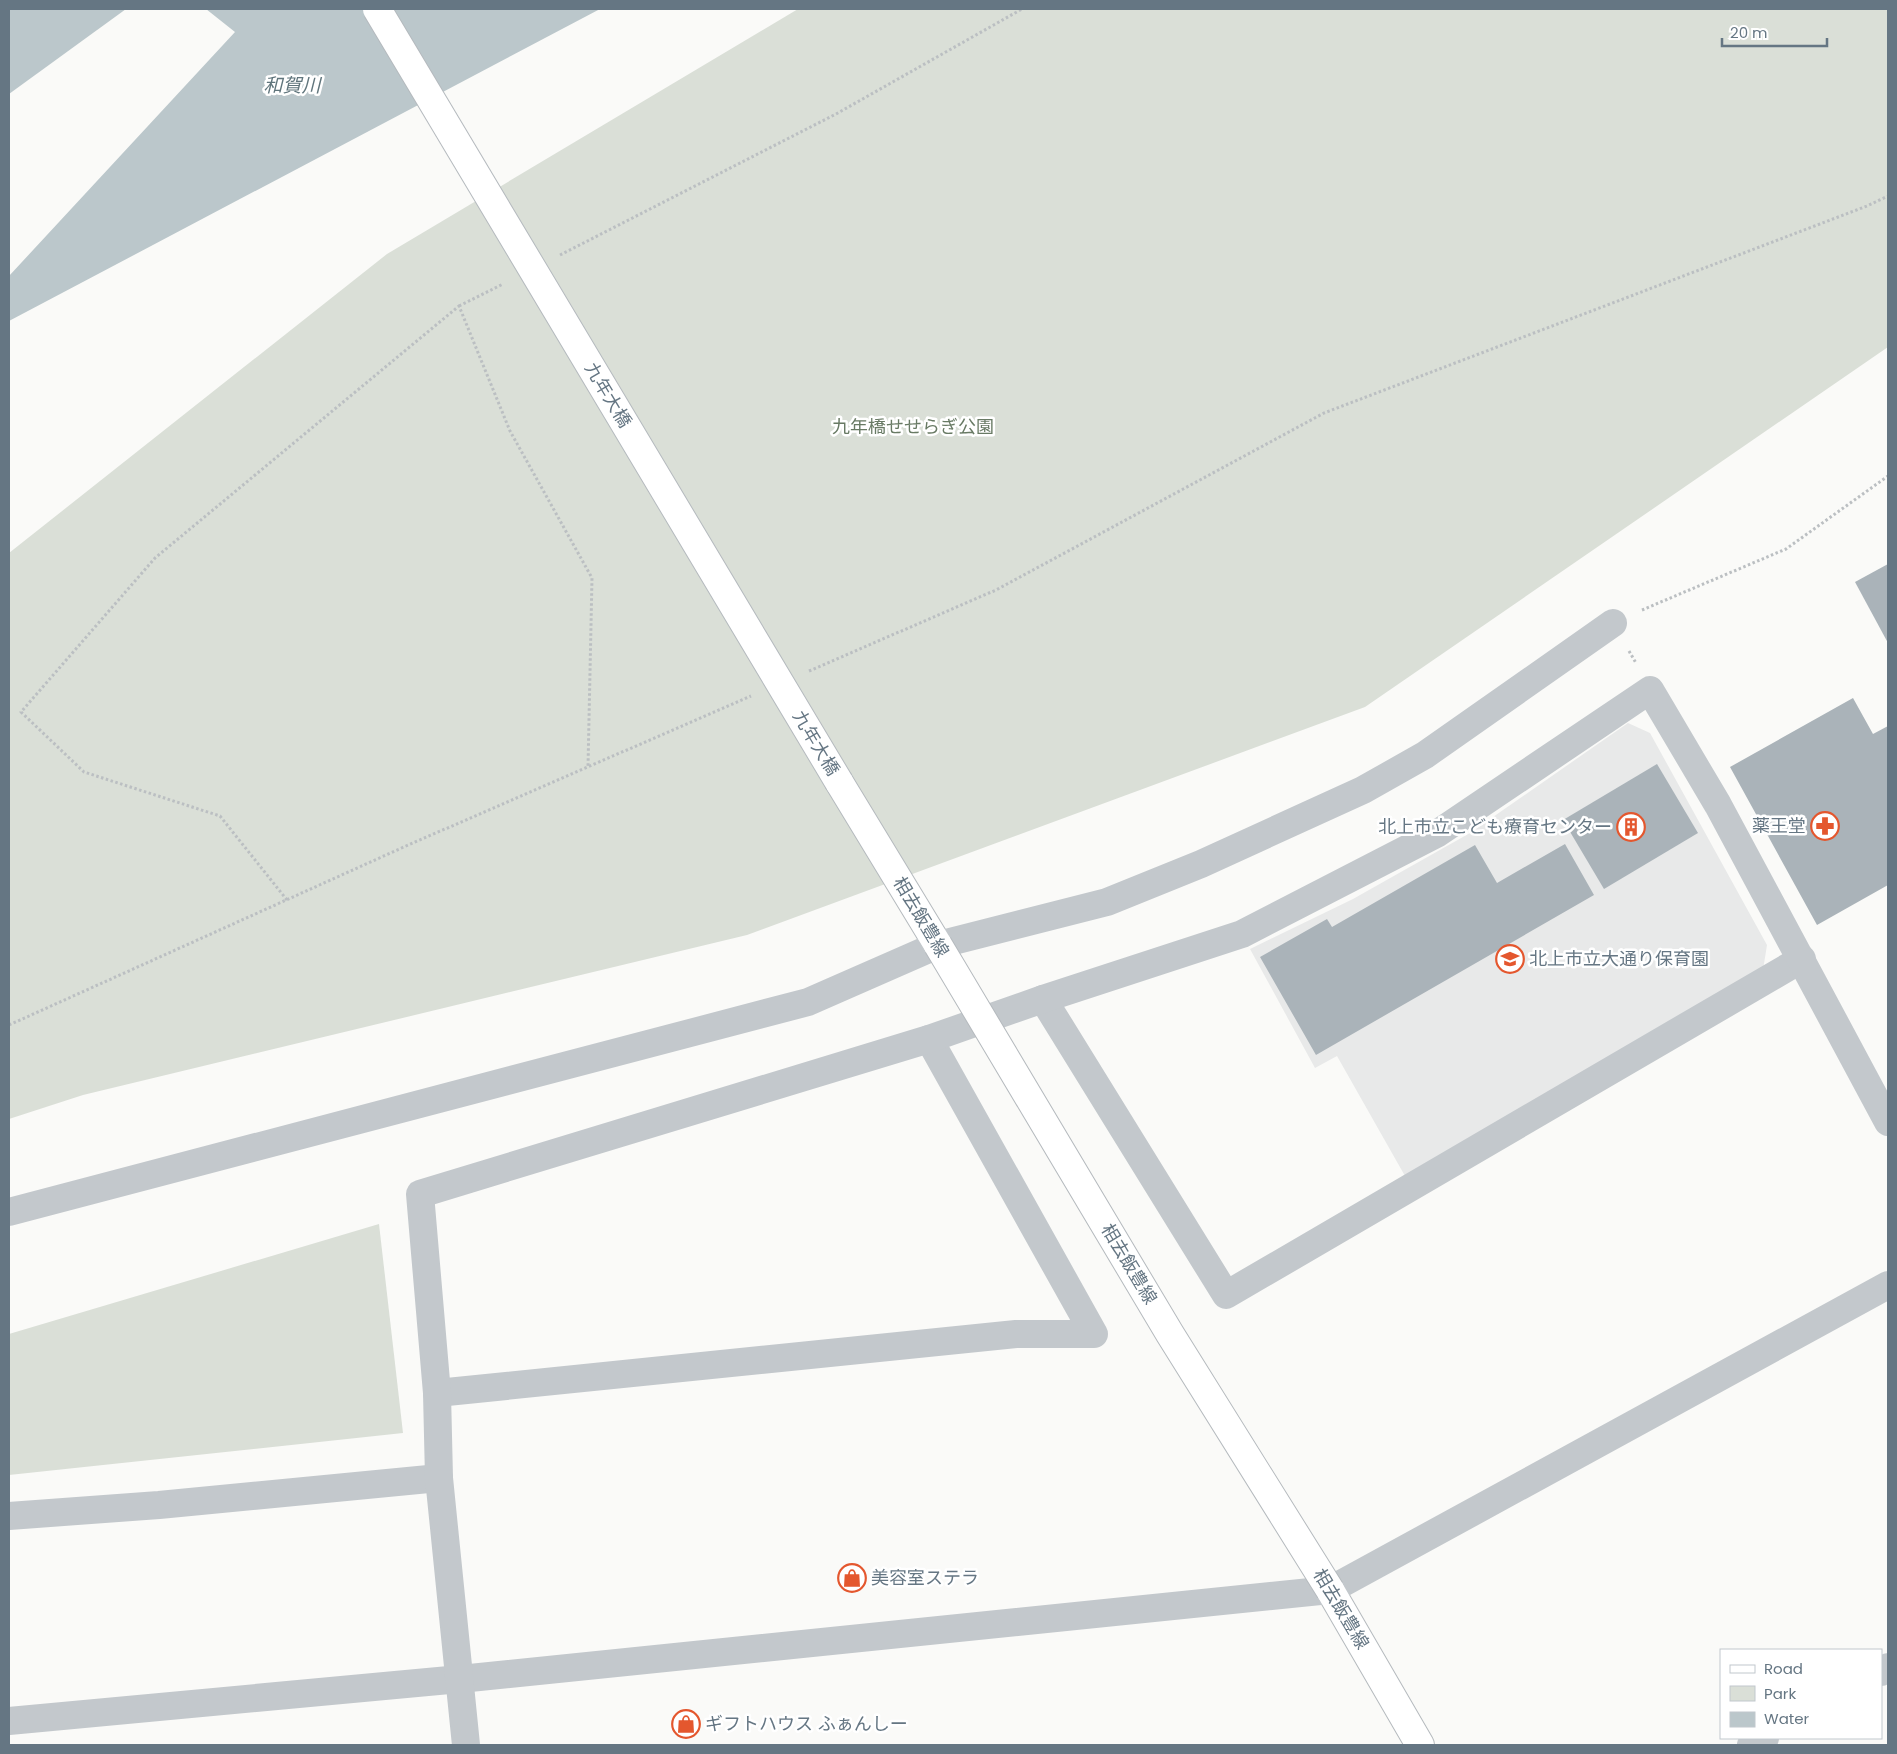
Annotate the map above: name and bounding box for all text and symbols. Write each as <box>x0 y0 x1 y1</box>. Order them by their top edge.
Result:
scale bar <box>1722 15 1827 47</box>
text: 20 m <box>1730 22 1768 43</box>
water label: 和賀川 <box>263 72 322 99</box>
street label: 九年大橋 <box>579 357 638 432</box>
park label: 九年橋せせらぎ公園 <box>832 414 994 439</box>
street label: 九年大橋 <box>787 705 846 780</box>
pharmacy icon: 薬王堂 <box>1810 811 1840 841</box>
building icon: 北上市立こども療育センター <box>1616 812 1646 842</box>
place label: 薬王堂 <box>1752 813 1806 838</box>
place label: 北上市立こども療育センター <box>1378 814 1612 839</box>
street label: 相去飯豊線 <box>888 872 955 962</box>
school or university icon: 北上市立大通り保育園 <box>1495 944 1525 974</box>
place label: 北上市立大通り保育園 <box>1529 946 1709 971</box>
street label: 相去飯豊線 <box>1096 1219 1163 1309</box>
shop icon: 美容室ステラ <box>837 1563 867 1593</box>
street label: 相去飯豊線 <box>1308 1564 1375 1654</box>
place label: 美容室ステラ <box>871 1565 979 1590</box>
legend <box>1720 1649 1882 1739</box>
text: Road <box>1764 1658 1803 1679</box>
text: Park <box>1764 1683 1796 1704</box>
text: Water <box>1764 1708 1810 1729</box>
shop icon: ギフトハウス ふぁんしー <box>671 1709 701 1739</box>
place label: ギフトハウス ふぁんしー <box>705 1711 908 1736</box>

